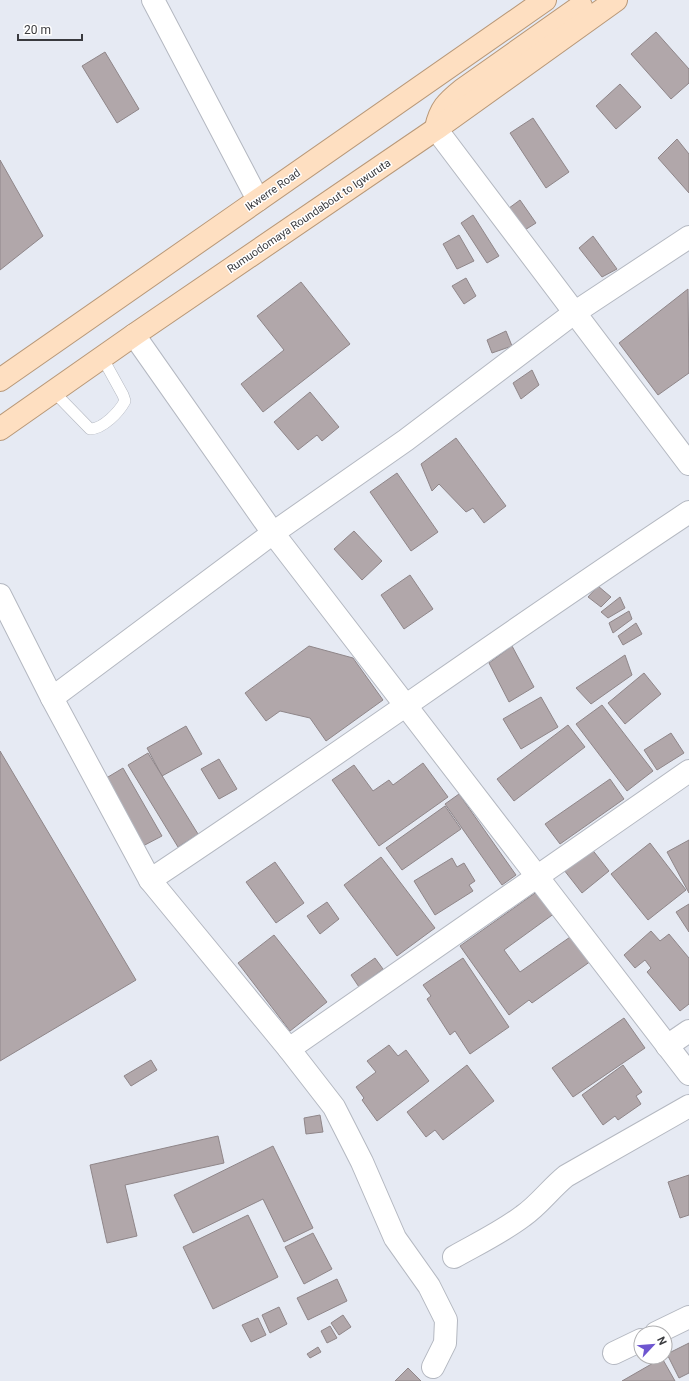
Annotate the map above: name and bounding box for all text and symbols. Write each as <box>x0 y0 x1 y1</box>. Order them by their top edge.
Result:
scale bar <box>18 16 82 42</box>
text: 20 m <box>24 23 51 37</box>
street label: Rumuodomaya Roundabout to Igwuruta <box>225 156 393 276</box>
street label: Ikwerre Road <box>243 166 303 214</box>
north arrow <box>633 1325 673 1365</box>
text: N <box>654 1334 669 1347</box>

